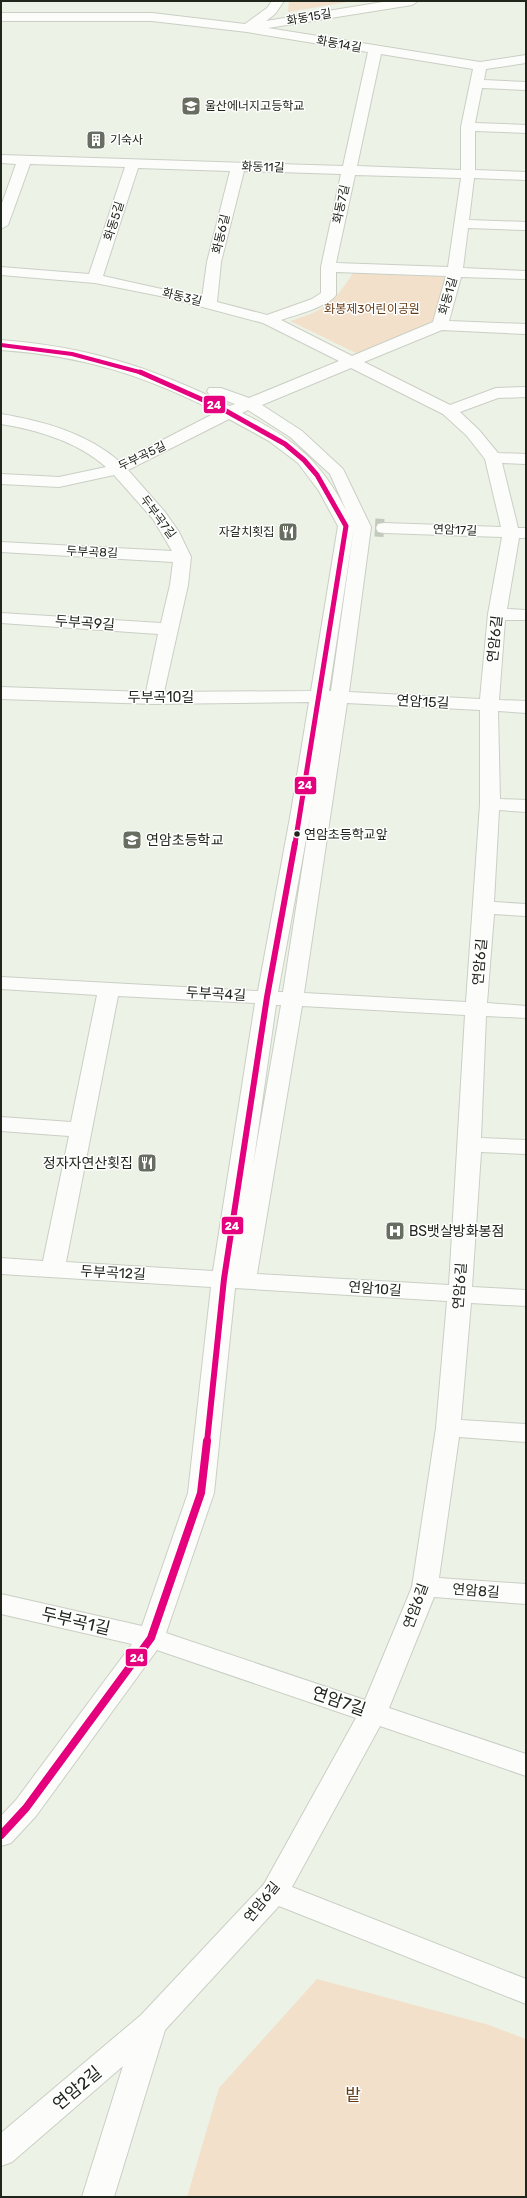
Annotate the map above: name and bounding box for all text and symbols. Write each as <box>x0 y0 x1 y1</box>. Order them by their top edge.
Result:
street label: 화동15길 <box>285 6 333 28</box>
street label: 화동14길 <box>315 33 363 55</box>
school or university icon: 울산에너지고등학교 <box>180 95 202 117</box>
place label: 울산에너지고등학교 <box>205 99 304 113</box>
building icon: 기숙사 <box>85 129 107 151</box>
place label: 기숙사 <box>110 133 143 147</box>
street label: 화동11길 <box>241 159 285 175</box>
street label: 화동7길 <box>330 183 352 225</box>
street label: 화동5길 <box>101 200 127 242</box>
street label: 화동6길 <box>210 213 232 255</box>
street label: 화동1길 <box>436 276 460 316</box>
street label: 화동3길 <box>161 285 203 309</box>
park label: 화봉제3어린이공원 <box>324 302 420 316</box>
line badge: 24 <box>203 395 226 414</box>
text: 24 <box>207 399 222 412</box>
street label: 두부곡5길 <box>116 438 168 474</box>
street label: 두부곡7길 <box>137 493 179 541</box>
restaurant icon: 자갈치횟집 <box>277 521 299 543</box>
street label: 연암17길 <box>433 522 477 538</box>
place label: 자갈치횟집 <box>219 525 274 539</box>
street label: 두부곡8길 <box>66 544 118 560</box>
street label: 두부곡9길 <box>55 612 115 634</box>
street label: 연암6길 <box>484 615 506 663</box>
street label: 두부곡10길 <box>128 689 194 706</box>
street label: 연암15길 <box>396 692 450 712</box>
line badge: 24 <box>294 776 317 795</box>
text: 24 <box>298 779 313 792</box>
place label: 연암초등학교앞 <box>304 827 388 842</box>
school or university icon: 연암초등학교 <box>121 829 143 851</box>
marker: 연암초등학교앞 <box>292 829 302 839</box>
place label: 연암초등학교 <box>146 832 223 849</box>
street label: 연암6길 <box>469 938 491 986</box>
street label: 두부곡4길 <box>185 984 247 1004</box>
restaurant icon: 정자자연산횟집 <box>136 1152 158 1174</box>
place label: 정자자연산횟집 <box>43 1155 133 1172</box>
line badge: 24 <box>221 1216 244 1235</box>
text: 24 <box>225 1220 240 1233</box>
hospital icon: BS뱃살방화봉점 <box>384 1220 406 1242</box>
place label: BS뱃살방화봉점 <box>409 1223 504 1240</box>
street label: 연암6길 <box>450 1262 470 1310</box>
street label: 두부곡12길 <box>80 1263 146 1283</box>
street label: 연암10길 <box>348 1279 402 1299</box>
street label: 연암6길 <box>400 1581 432 1631</box>
street label: 연암8길 <box>452 1581 500 1601</box>
street label: 두부곡1길 <box>40 1603 112 1639</box>
line badge: 24 <box>125 1648 148 1667</box>
text: 24 <box>130 1652 145 1665</box>
street label: 연암7길 <box>309 1682 369 1720</box>
street label: 연암6길 <box>241 1878 283 1926</box>
street label: 연암2길 <box>49 2062 105 2114</box>
park label: 밭 <box>345 2085 361 2105</box>

